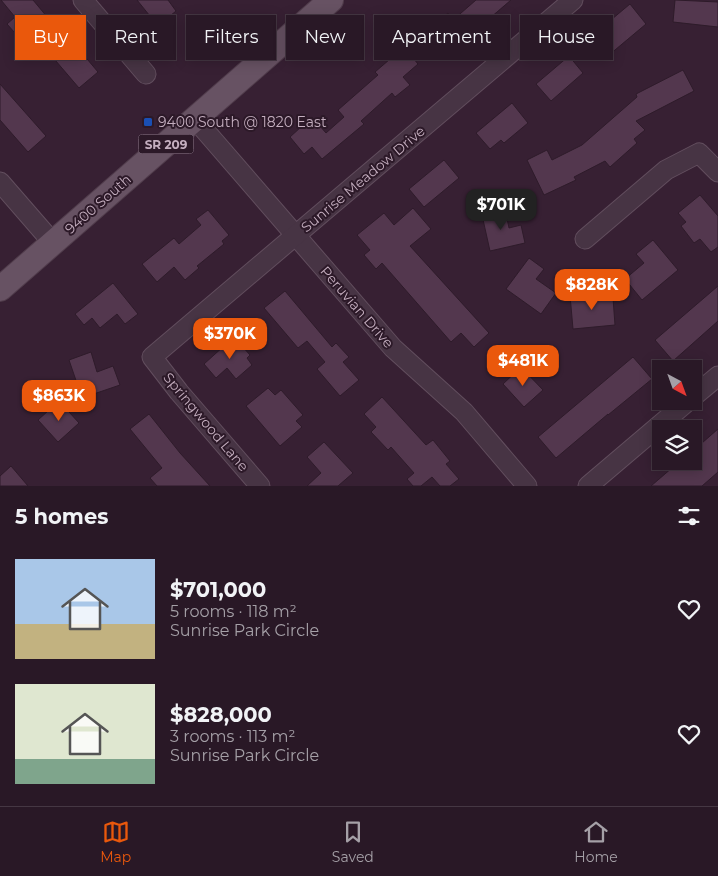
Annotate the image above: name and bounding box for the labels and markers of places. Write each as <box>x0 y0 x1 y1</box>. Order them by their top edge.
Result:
place label: 9400 South @ 1820 East <box>158 113 327 131</box>
marker: 9400 South @ 1820 East <box>142 116 154 128</box>
pin: $701K <box>466 188 536 231</box>
pin: $828K <box>557 268 627 311</box>
pin: $370K <box>195 318 265 360</box>
pin: $481K <box>488 344 558 387</box>
pin: $863K <box>24 380 94 422</box>

